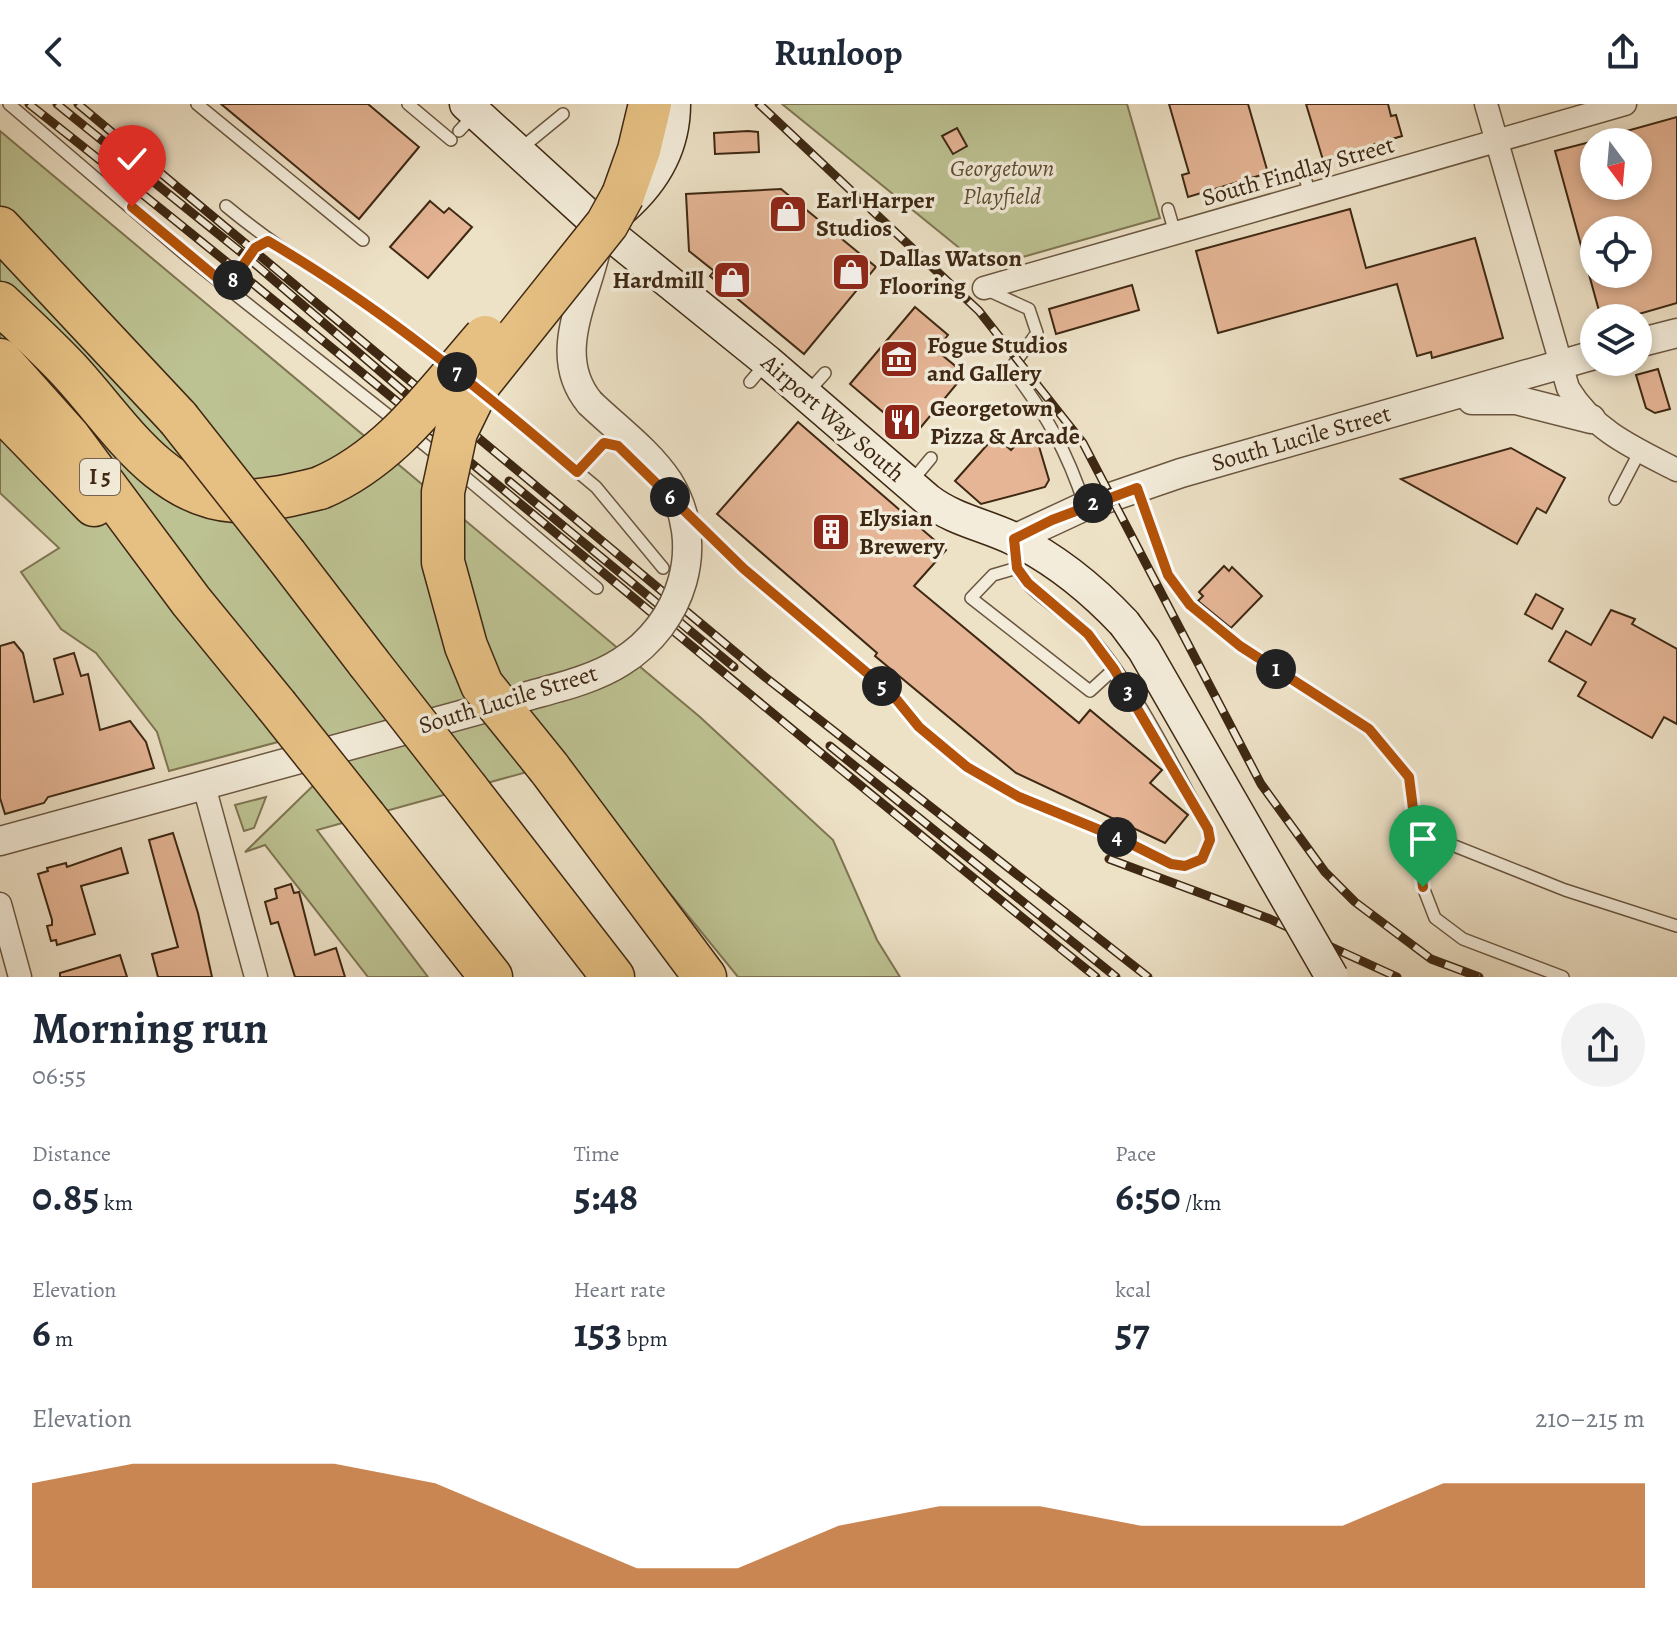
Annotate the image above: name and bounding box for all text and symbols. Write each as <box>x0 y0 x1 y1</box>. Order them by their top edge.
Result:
text: Runloop <box>774 28 903 77</box>
icon: back <box>32 30 76 74</box>
icon: share <box>1601 30 1645 74</box>
pin <box>98 125 166 207</box>
street label: South Findlay Street <box>1198 128 1398 214</box>
north arrow <box>1580 128 1652 200</box>
map controls <box>1580 128 1652 376</box>
icon: check <box>110 137 154 181</box>
park label: Georgetown Playfield <box>950 152 1054 212</box>
place label: Earl Harper Studios <box>816 184 935 244</box>
shop icon: Earl Harper Studios <box>767 193 809 235</box>
button: locate <box>1580 216 1652 288</box>
place label: Dallas Watson Flooring <box>879 242 1022 302</box>
shop icon: Dallas Watson Flooring <box>830 251 872 293</box>
shop icon: Hardmill <box>711 259 753 301</box>
pin: 8 <box>213 260 253 300</box>
place label: Hardmill <box>613 264 705 296</box>
text: 8 <box>228 265 238 295</box>
button: layers <box>1580 304 1652 376</box>
place label: Fogue Studios and Gallery <box>927 329 1068 389</box>
museum icon: Fogue Studios and Gallery <box>878 338 920 380</box>
street label: Airport Way South <box>754 346 912 489</box>
pin: 7 <box>437 352 477 392</box>
text: 7 <box>452 357 462 387</box>
place label: Georgetown Pizza & Arcade <box>930 392 1080 452</box>
street label: South Lucile Street <box>1208 397 1394 479</box>
restaurant icon: Georgetown Pizza & Arcade <box>881 401 923 443</box>
road number: I 5 <box>80 459 120 495</box>
pin: 6 <box>650 477 690 517</box>
text: 6 <box>665 482 675 512</box>
pin: 2 <box>1073 483 1113 523</box>
text: 2 <box>1088 488 1098 518</box>
place label: Elysian Brewery <box>859 502 945 562</box>
building icon: Elysian Brewery <box>810 511 852 553</box>
pin: 1 <box>1256 649 1296 689</box>
text: 1 <box>1272 654 1280 684</box>
street label: South Lucile Street <box>415 657 601 741</box>
pin: 5 <box>862 666 902 706</box>
text: 5 <box>877 671 887 701</box>
pin: 3 <box>1108 672 1148 712</box>
text: 3 <box>1123 677 1133 707</box>
pin <box>1389 805 1457 887</box>
pin: 4 <box>1097 817 1137 857</box>
icon: arrive <box>1401 817 1445 861</box>
text: 4 <box>1112 822 1122 852</box>
text: Morning run <box>32 998 268 1058</box>
button: share <box>1561 1003 1645 1087</box>
text: 06:55 <box>32 1058 86 1093</box>
text: Distance <box>32 1139 111 1169</box>
text: Time <box>574 1139 619 1169</box>
text: Pace <box>1115 1139 1156 1169</box>
text: 0.85 <box>32 1169 99 1224</box>
text: 5:48 <box>574 1169 638 1224</box>
text: 6:50 <box>1115 1169 1181 1224</box>
text: km <box>99 1188 133 1218</box>
text: /km <box>1181 1188 1222 1218</box>
text: Elevation <box>32 1275 116 1305</box>
text: Heart rate <box>574 1275 666 1305</box>
text: kcal <box>1115 1275 1151 1305</box>
text: 6 <box>32 1305 51 1360</box>
text: 153 <box>574 1305 622 1360</box>
text: 57 <box>1115 1305 1150 1360</box>
text: m <box>51 1324 73 1354</box>
text: bpm <box>622 1324 668 1354</box>
text: Elevation <box>32 1401 132 1436</box>
text: 210–215 m <box>1535 1401 1645 1436</box>

